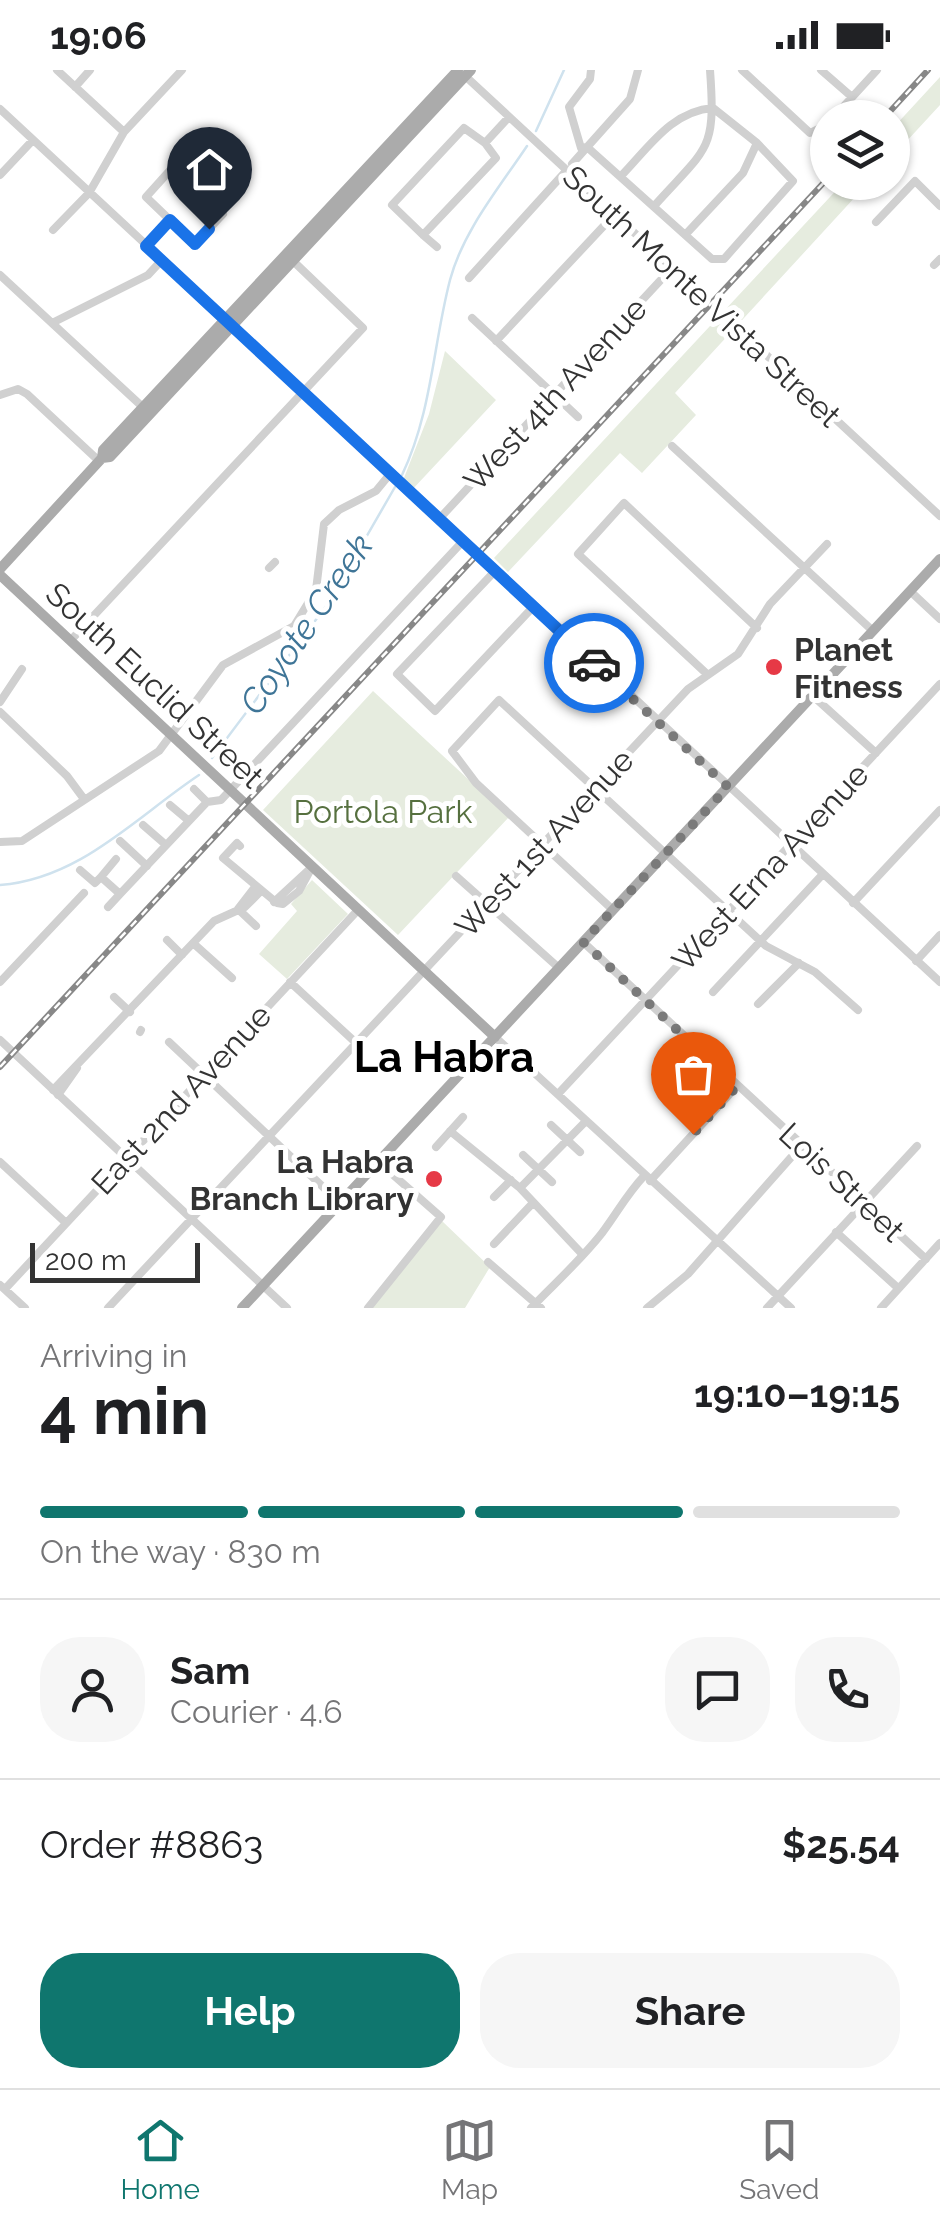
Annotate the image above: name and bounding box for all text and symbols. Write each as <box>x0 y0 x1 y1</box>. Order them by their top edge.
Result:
text: 19:06 <box>50 13 147 58</box>
map controls <box>810 100 910 200</box>
button: layers <box>810 100 910 200</box>
pin <box>167 127 252 230</box>
icon: home <box>182 142 237 197</box>
street label: South Monte Vista Street <box>556 158 849 434</box>
street label: West 4th Avenue <box>456 290 654 498</box>
water label: Coyote Creek <box>231 526 381 722</box>
street label: South Euclid Street <box>39 575 271 795</box>
courier <box>544 613 644 713</box>
place label: Planet Fitness <box>794 631 903 705</box>
icon: car <box>567 636 622 691</box>
marker: Planet Fitness <box>763 656 785 678</box>
street label: West 1st Avenue <box>447 741 641 945</box>
street label: West Erna Avenue <box>664 755 876 979</box>
park label: Portola Park <box>293 793 473 830</box>
street label: East 2nd Avenue <box>84 996 278 1202</box>
pin <box>651 1032 736 1135</box>
district label: La Habra <box>354 1033 534 1082</box>
icon: bag <box>666 1047 721 1102</box>
street label: Lois Street <box>772 1115 912 1249</box>
place label: La Habra Branch Library <box>189 1143 414 1217</box>
marker: La Habra Branch Library <box>423 1168 445 1190</box>
scale bar <box>30 1238 200 1282</box>
text: 200 m <box>45 1244 127 1277</box>
text: Arriving in <box>40 1337 187 1374</box>
text: 19:10–19:15 <box>694 1371 900 1416</box>
text: 4 min <box>40 1373 209 1449</box>
text: On the way · 830 m <box>40 1533 321 1570</box>
button: person <box>40 1637 145 1742</box>
button: chat <box>665 1637 770 1742</box>
button: phone <box>795 1637 900 1742</box>
text: Sam <box>170 1648 250 1693</box>
text: Courier · 4.6 <box>170 1693 343 1730</box>
text: Order #8863 <box>40 1822 263 1867</box>
text: $25.54 <box>782 1822 900 1867</box>
button: Help <box>40 1953 460 2068</box>
button: Share <box>480 1953 900 2068</box>
tab: Home <box>121 2113 200 2206</box>
tab: Map <box>441 2113 498 2206</box>
tab: Saved <box>739 2113 819 2206</box>

